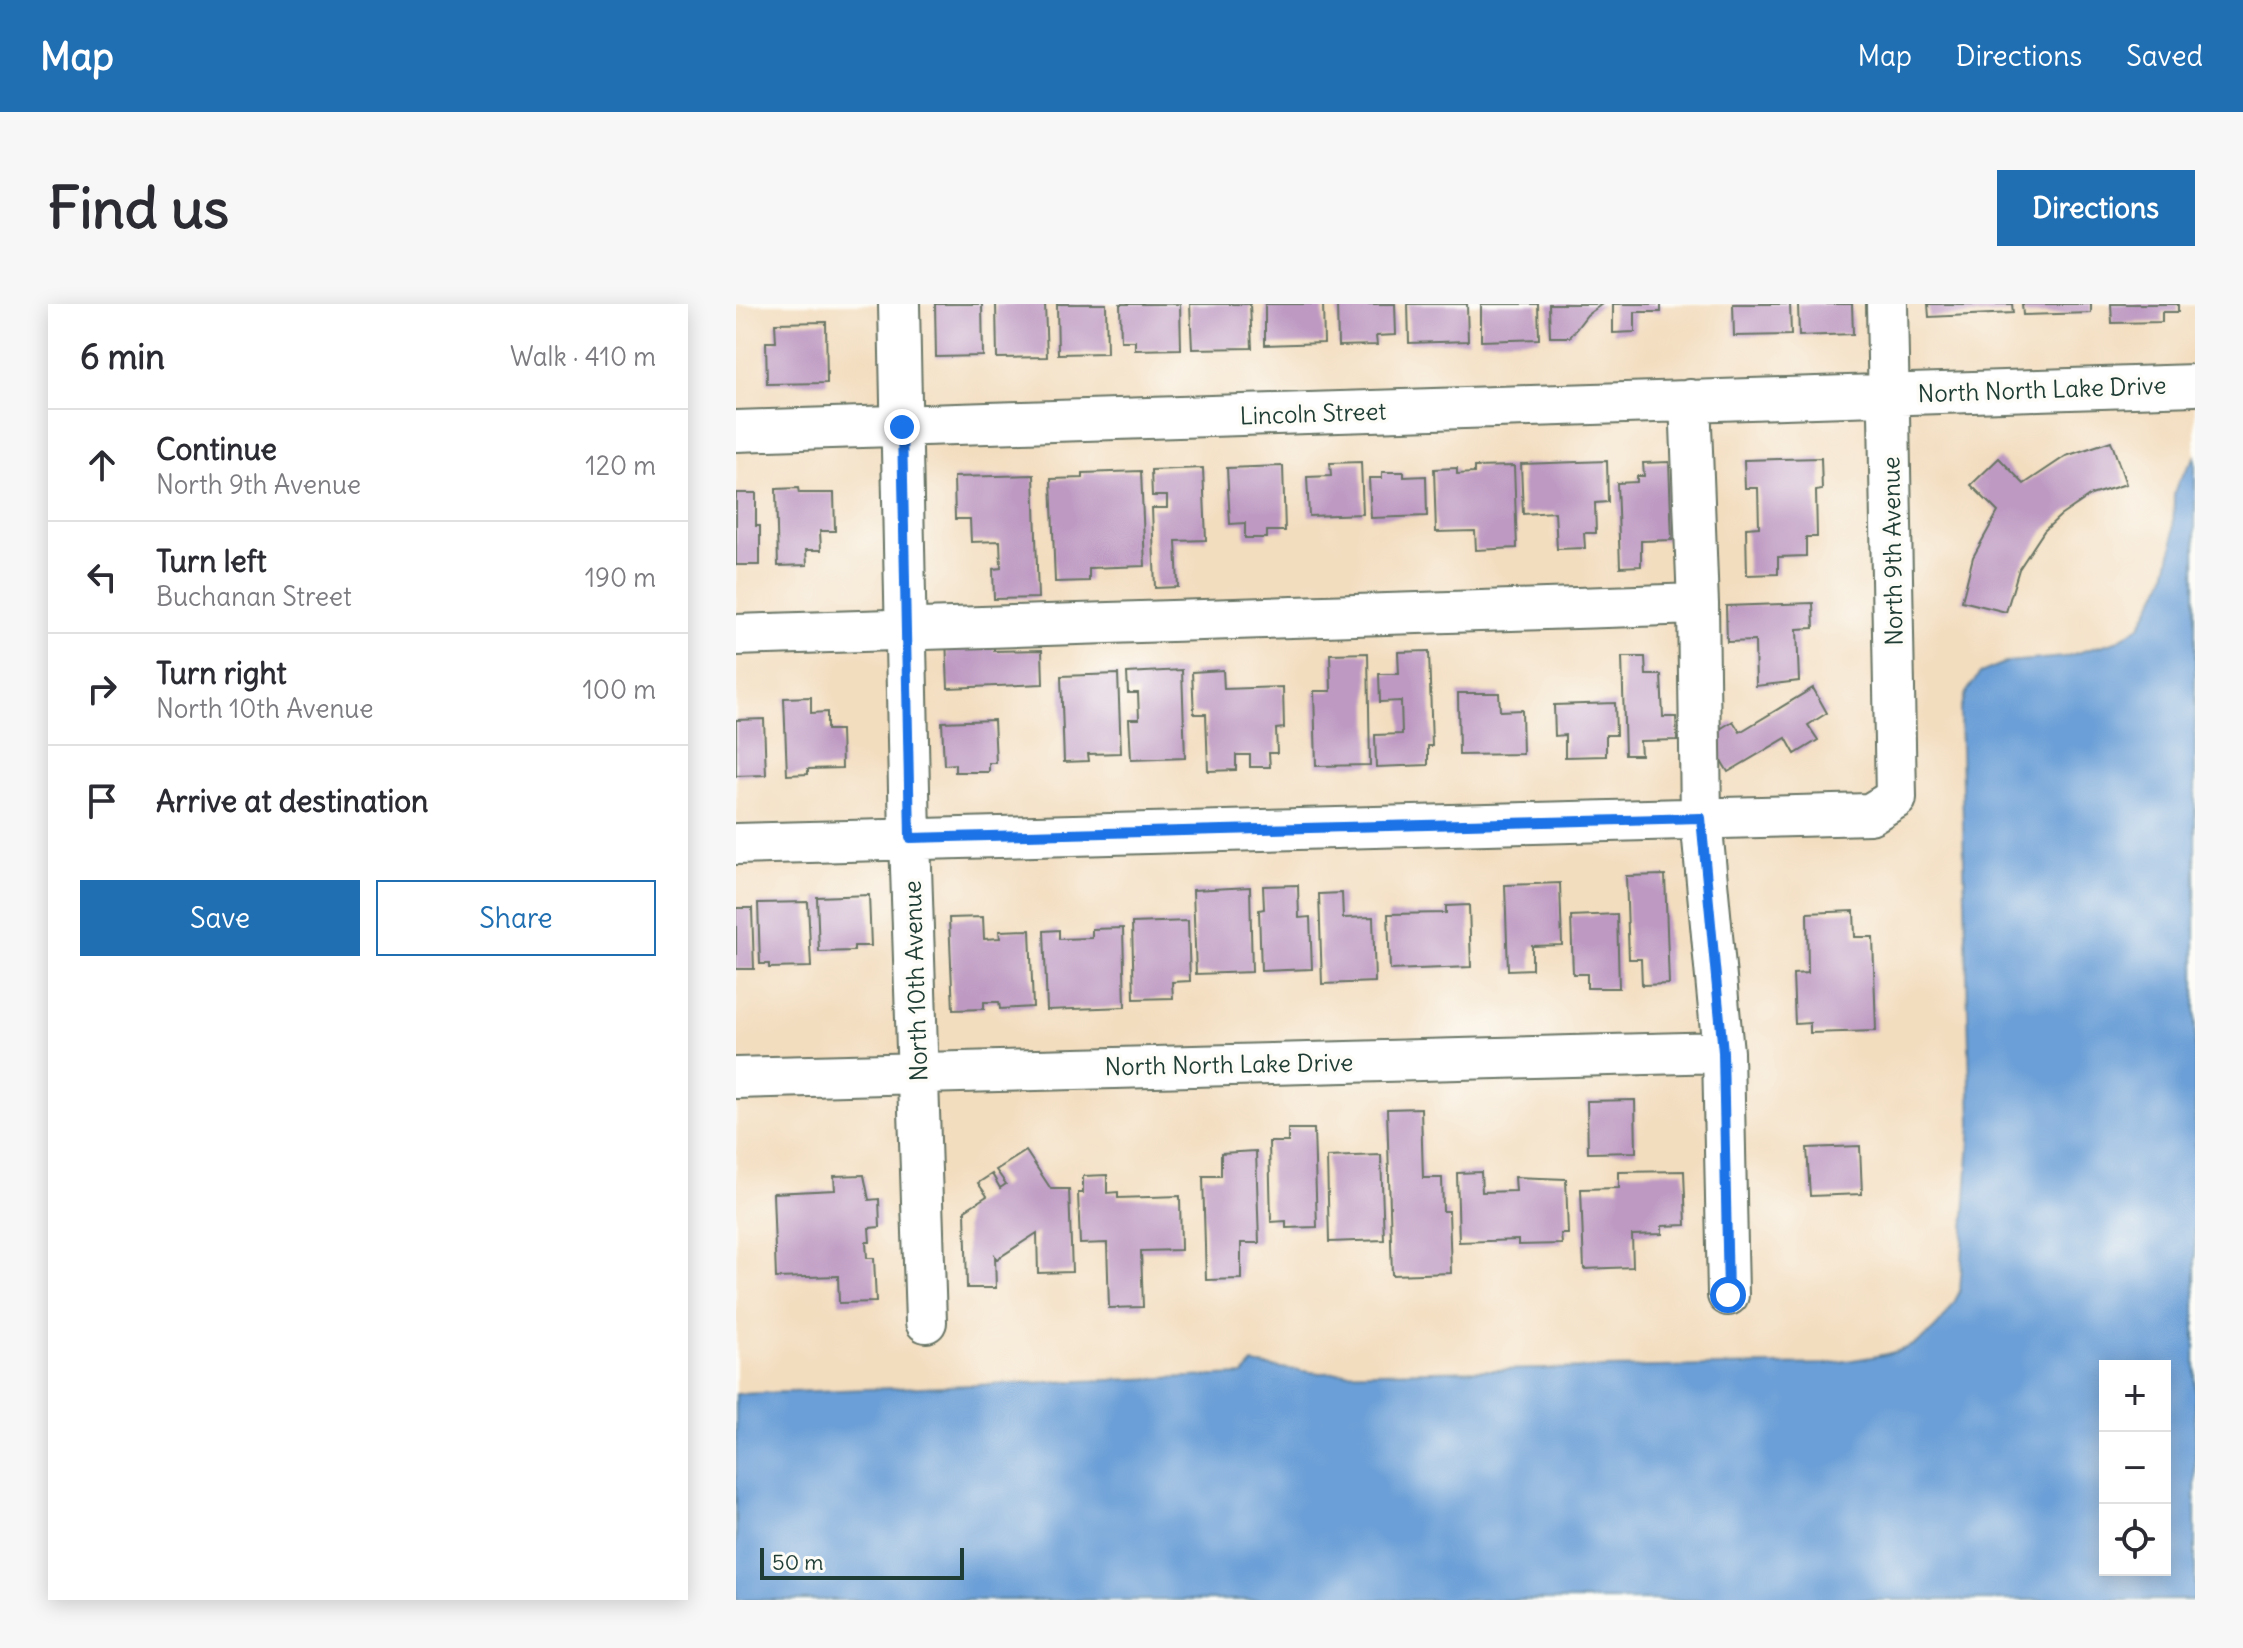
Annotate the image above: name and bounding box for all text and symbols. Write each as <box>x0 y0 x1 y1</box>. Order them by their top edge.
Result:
text: Map <box>40 33 114 80</box>
text: Map <box>1857 38 1912 74</box>
text: Directions <box>1956 38 2082 74</box>
text: Saved <box>2126 38 2203 74</box>
button: Directions <box>1997 170 2195 246</box>
text: Find us <box>48 173 229 243</box>
text: 6 min <box>80 335 165 378</box>
text: Walk · 410 m <box>510 340 656 373</box>
street label: North North Lake Drive <box>1917 370 2167 408</box>
street label: Lincoln Street <box>1239 395 1387 431</box>
route end <box>884 409 920 445</box>
text: Continue <box>156 430 277 468</box>
icon: ahead <box>80 443 124 487</box>
text: 120 m <box>585 449 656 482</box>
street label: North 9th Avenue <box>1875 456 1909 646</box>
text: North 9th Avenue <box>156 468 361 501</box>
text: Turn left <box>156 542 267 580</box>
icon: left <box>80 555 124 599</box>
text: 190 m <box>585 561 656 594</box>
text: Buchanan Street <box>156 580 352 613</box>
text: Turn right <box>156 654 287 692</box>
icon: right <box>80 667 124 711</box>
text: 100 m <box>582 673 656 706</box>
text: North 10th Avenue <box>156 692 373 725</box>
icon: arrive <box>80 779 124 823</box>
text: Arrive at destination <box>156 782 428 820</box>
button: Save <box>80 880 360 956</box>
button: Share <box>376 880 656 956</box>
street label: North 10th Avenue <box>897 880 933 1082</box>
street label: North North Lake Drive <box>1104 1047 1354 1081</box>
route start <box>1710 1277 1746 1313</box>
map controls <box>2099 1360 2171 1576</box>
button: + <box>2099 1360 2171 1432</box>
button: − <box>2099 1432 2171 1504</box>
button: locate <box>2099 1504 2171 1576</box>
scale bar <box>760 1544 964 1580</box>
text: 50 m <box>772 1548 824 1576</box>

